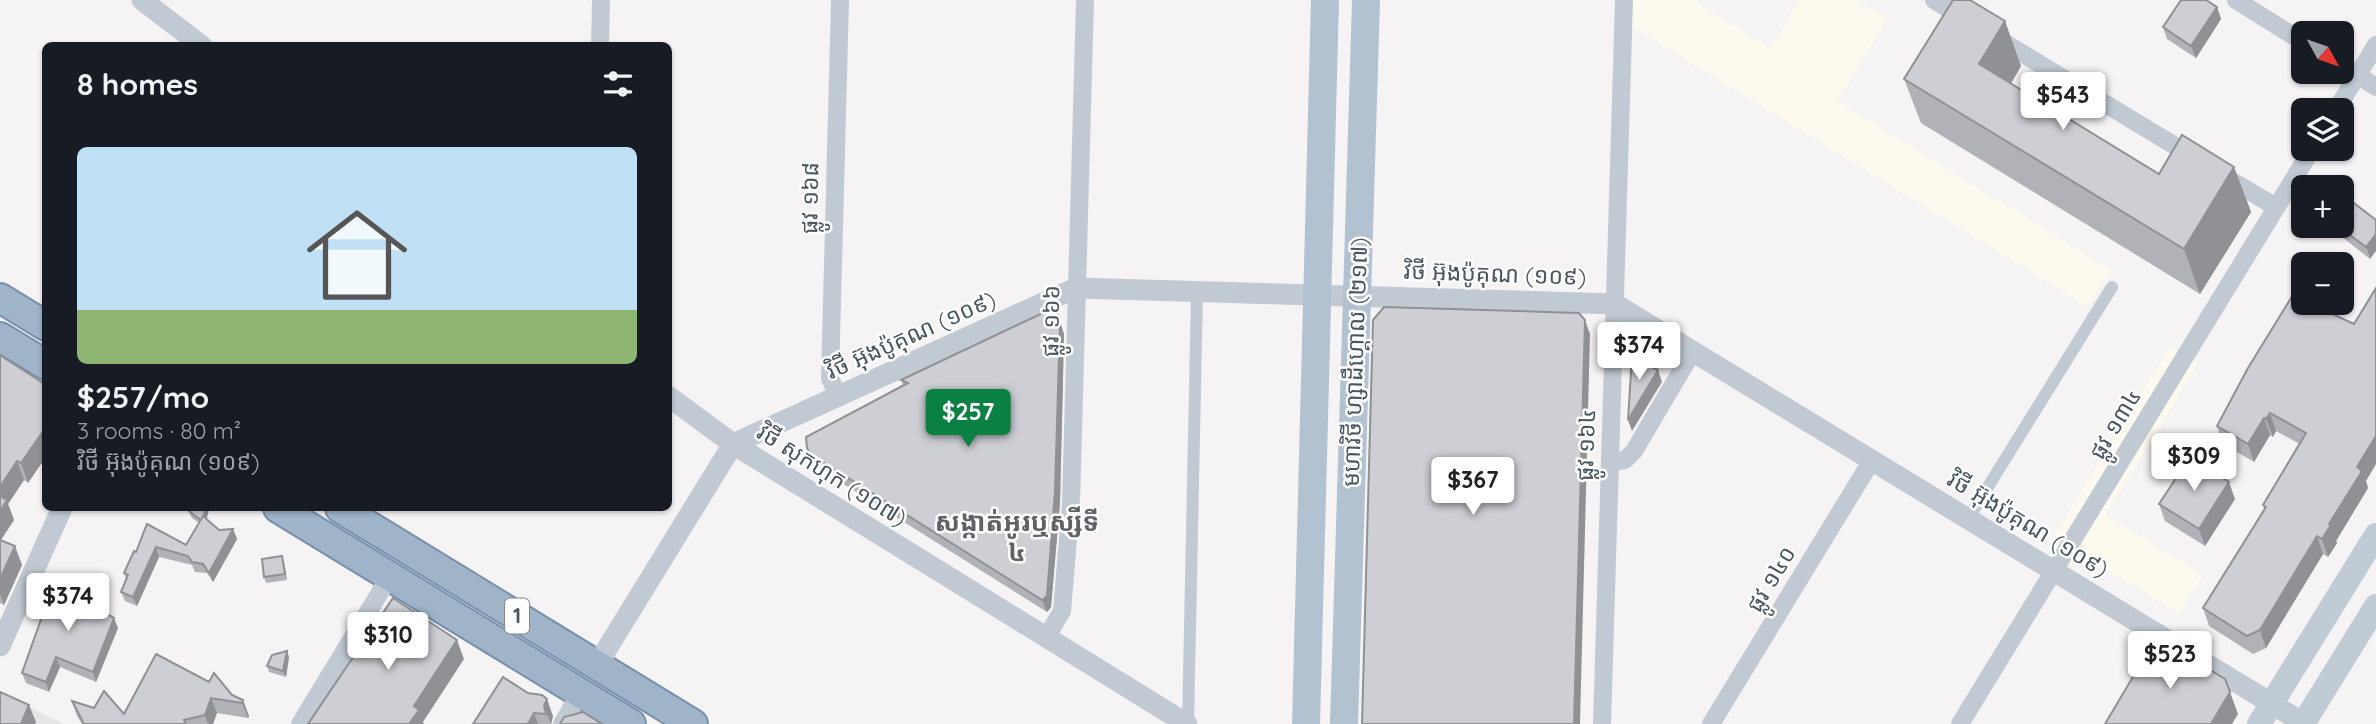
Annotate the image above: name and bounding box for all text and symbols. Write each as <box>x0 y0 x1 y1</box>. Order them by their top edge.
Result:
north arrow <box>2291 21 2354 84</box>
map controls <box>2291 21 2354 315</box>
text: 8 homes <box>77 65 198 103</box>
icon: filters <box>599 65 637 103</box>
pin: $543 <box>2022 72 2104 132</box>
text: $543 <box>2037 80 2089 109</box>
button: layers <box>2291 98 2354 161</box>
street label: ផ្លូវ ១៦៨ <box>794 162 832 234</box>
button: + <box>2291 175 2354 238</box>
icon: home <box>294 192 420 318</box>
street label: មហាវិថី ហ្សាដឹហ្គោល (២១៧) <box>1335 237 1374 487</box>
button: − <box>2291 252 2354 315</box>
street label: វិថី អ៊ុងប៉ូគុណ (១០៩) <box>1403 256 1587 293</box>
street label: វិថី អ៊ុងប៉ូគុណ (១០៩) <box>821 284 1001 386</box>
street label: ផ្លូវ ១៦៦ <box>1035 285 1073 357</box>
pin: $374 <box>1598 322 1680 382</box>
text: $374 <box>1613 330 1665 359</box>
text: $257/mo <box>77 378 209 416</box>
street label: ផ្លូវ ១៣៤ <box>2082 383 2154 468</box>
pin: $257 <box>927 390 1009 449</box>
text: $257 <box>942 397 994 426</box>
street label: ផ្លូវ ១៦៤ <box>1570 408 1609 482</box>
text: 3 rooms · 80 m² <box>77 416 241 445</box>
street label: វិថី សុកហុក (១០៧) <box>752 417 912 533</box>
pin: $309 <box>2153 434 2235 493</box>
text: $309 <box>2167 441 2221 470</box>
text: វិថី អ៊ុងប៉ូគុណ (១០៩) <box>77 447 260 476</box>
pin: $367 <box>1432 458 1514 517</box>
street label: វិថី អ៊ុងប៉ូគុណ (១០៩) <box>1942 464 2114 584</box>
text: $367 <box>1447 465 1499 494</box>
district label: សង្កាត់អូរឬស្សីទី ៤ <box>935 505 1099 568</box>
street label: ផ្លូវ ១៤០ <box>1740 540 1808 621</box>
pin: $374 <box>27 574 109 633</box>
text: $374 <box>42 581 94 610</box>
road number: 1 <box>505 598 529 634</box>
pin: $310 <box>347 612 429 672</box>
text: $310 <box>363 620 413 649</box>
pin: $523 <box>2129 632 2211 691</box>
text: $523 <box>2144 639 2196 668</box>

